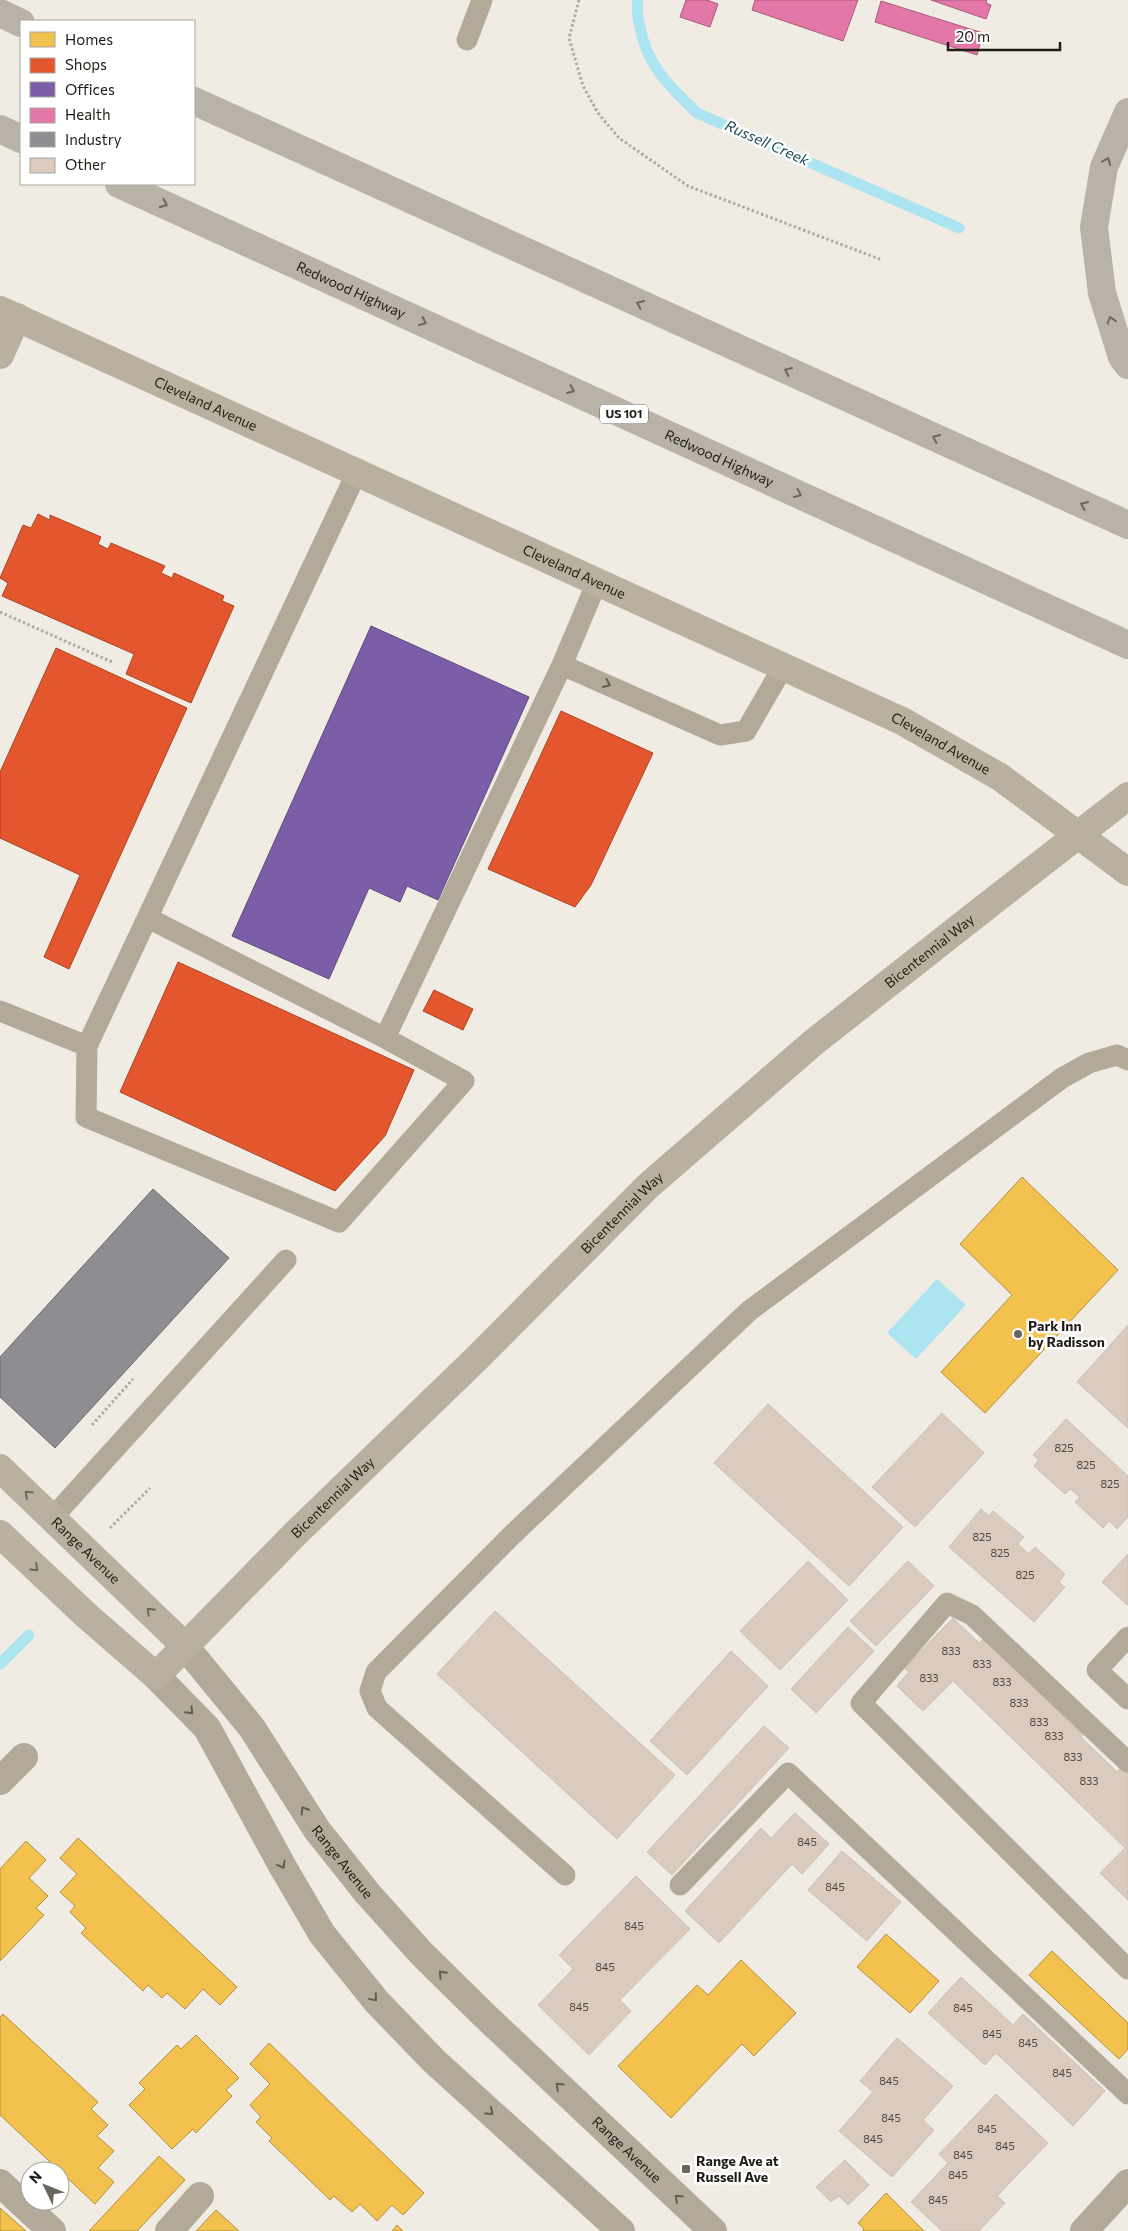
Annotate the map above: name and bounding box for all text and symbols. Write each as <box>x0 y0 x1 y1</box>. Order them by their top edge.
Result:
legend <box>20 20 195 185</box>
scale bar <box>948 20 1060 52</box>
text: 20 m <box>956 27 990 45</box>
text: Homes <box>65 30 113 48</box>
text: Shops <box>65 55 107 73</box>
text: Offices <box>65 80 115 98</box>
text: Health <box>65 105 111 123</box>
water label: Russell Creek <box>722 115 813 169</box>
text: Industry <box>65 130 122 148</box>
text: Other <box>65 155 106 173</box>
one-way arrow <box>1100 157 1111 166</box>
one-way arrow <box>158 198 167 208</box>
street label: Redwood Highway <box>294 257 408 322</box>
one-way arrow <box>636 299 645 310</box>
one-way arrow <box>418 316 427 327</box>
one-way arrow <box>1106 317 1116 325</box>
one-way arrow <box>784 367 793 377</box>
street label: Cleveland Avenue <box>152 372 260 434</box>
one-way arrow <box>566 384 575 394</box>
road number: US 101 <box>600 404 648 424</box>
street label: Redwood Highway <box>662 426 777 490</box>
one-way arrow <box>932 434 941 445</box>
one-way arrow <box>793 487 802 498</box>
one-way arrow <box>1080 501 1089 512</box>
street label: Cleveland Avenue <box>520 540 628 602</box>
one-way arrow <box>602 678 611 689</box>
street label: Cleveland Avenue <box>889 708 994 778</box>
street label: Bicentennial Way <box>881 910 977 991</box>
street label: Bicentennial Way <box>577 1168 666 1257</box>
place label: Park Inn by Radisson <box>1028 1317 1105 1350</box>
marker: Park Inn by Radisson <box>1012 1328 1024 1340</box>
house number: 825 <box>1054 1441 1074 1454</box>
street label: Bicentennial Way <box>287 1453 377 1541</box>
house number: 825 <box>1076 1458 1096 1471</box>
house number: 825 <box>1100 1477 1120 1490</box>
one-way arrow <box>25 1491 34 1500</box>
street label: Range Avenue <box>48 1513 124 1587</box>
house number: 825 <box>972 1530 992 1543</box>
house number: 825 <box>990 1546 1010 1559</box>
one-way arrow <box>30 1562 39 1571</box>
house number: 825 <box>1015 1568 1035 1581</box>
one-way arrow <box>146 1607 155 1616</box>
house number: 833 <box>941 1644 961 1657</box>
house number: 833 <box>972 1657 992 1670</box>
house number: 833 <box>919 1671 939 1684</box>
house number: 833 <box>992 1675 1012 1688</box>
house number: 833 <box>1009 1696 1029 1709</box>
one-way arrow <box>185 1705 194 1714</box>
house number: 833 <box>1029 1715 1049 1728</box>
house number: 833 <box>1044 1729 1064 1742</box>
house number: 833 <box>1063 1750 1083 1763</box>
house number: 833 <box>1079 1774 1099 1787</box>
one-way arrow <box>301 1806 310 1815</box>
street label: Range Avenue <box>308 1821 377 1902</box>
house number: 845 <box>797 1835 817 1848</box>
one-way arrow <box>275 1860 285 1869</box>
house number: 845 <box>825 1880 845 1893</box>
house number: 845 <box>624 1919 644 1932</box>
house number: 845 <box>595 1960 615 1973</box>
one-way arrow <box>439 1971 448 1980</box>
one-way arrow <box>368 1992 377 2001</box>
house number: 845 <box>569 2000 589 2013</box>
house number: 845 <box>953 2001 973 2014</box>
house number: 845 <box>982 2027 1002 2040</box>
house number: 845 <box>1018 2036 1038 2049</box>
house number: 845 <box>1052 2066 1072 2079</box>
house number: 845 <box>879 2074 899 2087</box>
one-way arrow <box>556 2083 565 2092</box>
one-way arrow <box>484 2106 493 2115</box>
house number: 845 <box>881 2111 901 2124</box>
street label: Range Avenue <box>589 2113 665 2186</box>
house number: 845 <box>977 2122 997 2135</box>
house number: 845 <box>863 2132 883 2145</box>
house number: 845 <box>995 2139 1015 2152</box>
house number: 845 <box>953 2148 973 2161</box>
place label: Range Ave at Russell Ave <box>696 2152 779 2185</box>
north arrow <box>20 2161 70 2211</box>
marker: Range Ave at Russell Ave <box>680 2163 692 2175</box>
text: N <box>25 2167 45 2186</box>
house number: 845 <box>948 2168 968 2181</box>
house number: 845 <box>928 2193 948 2206</box>
one-way arrow <box>674 2195 683 2204</box>

